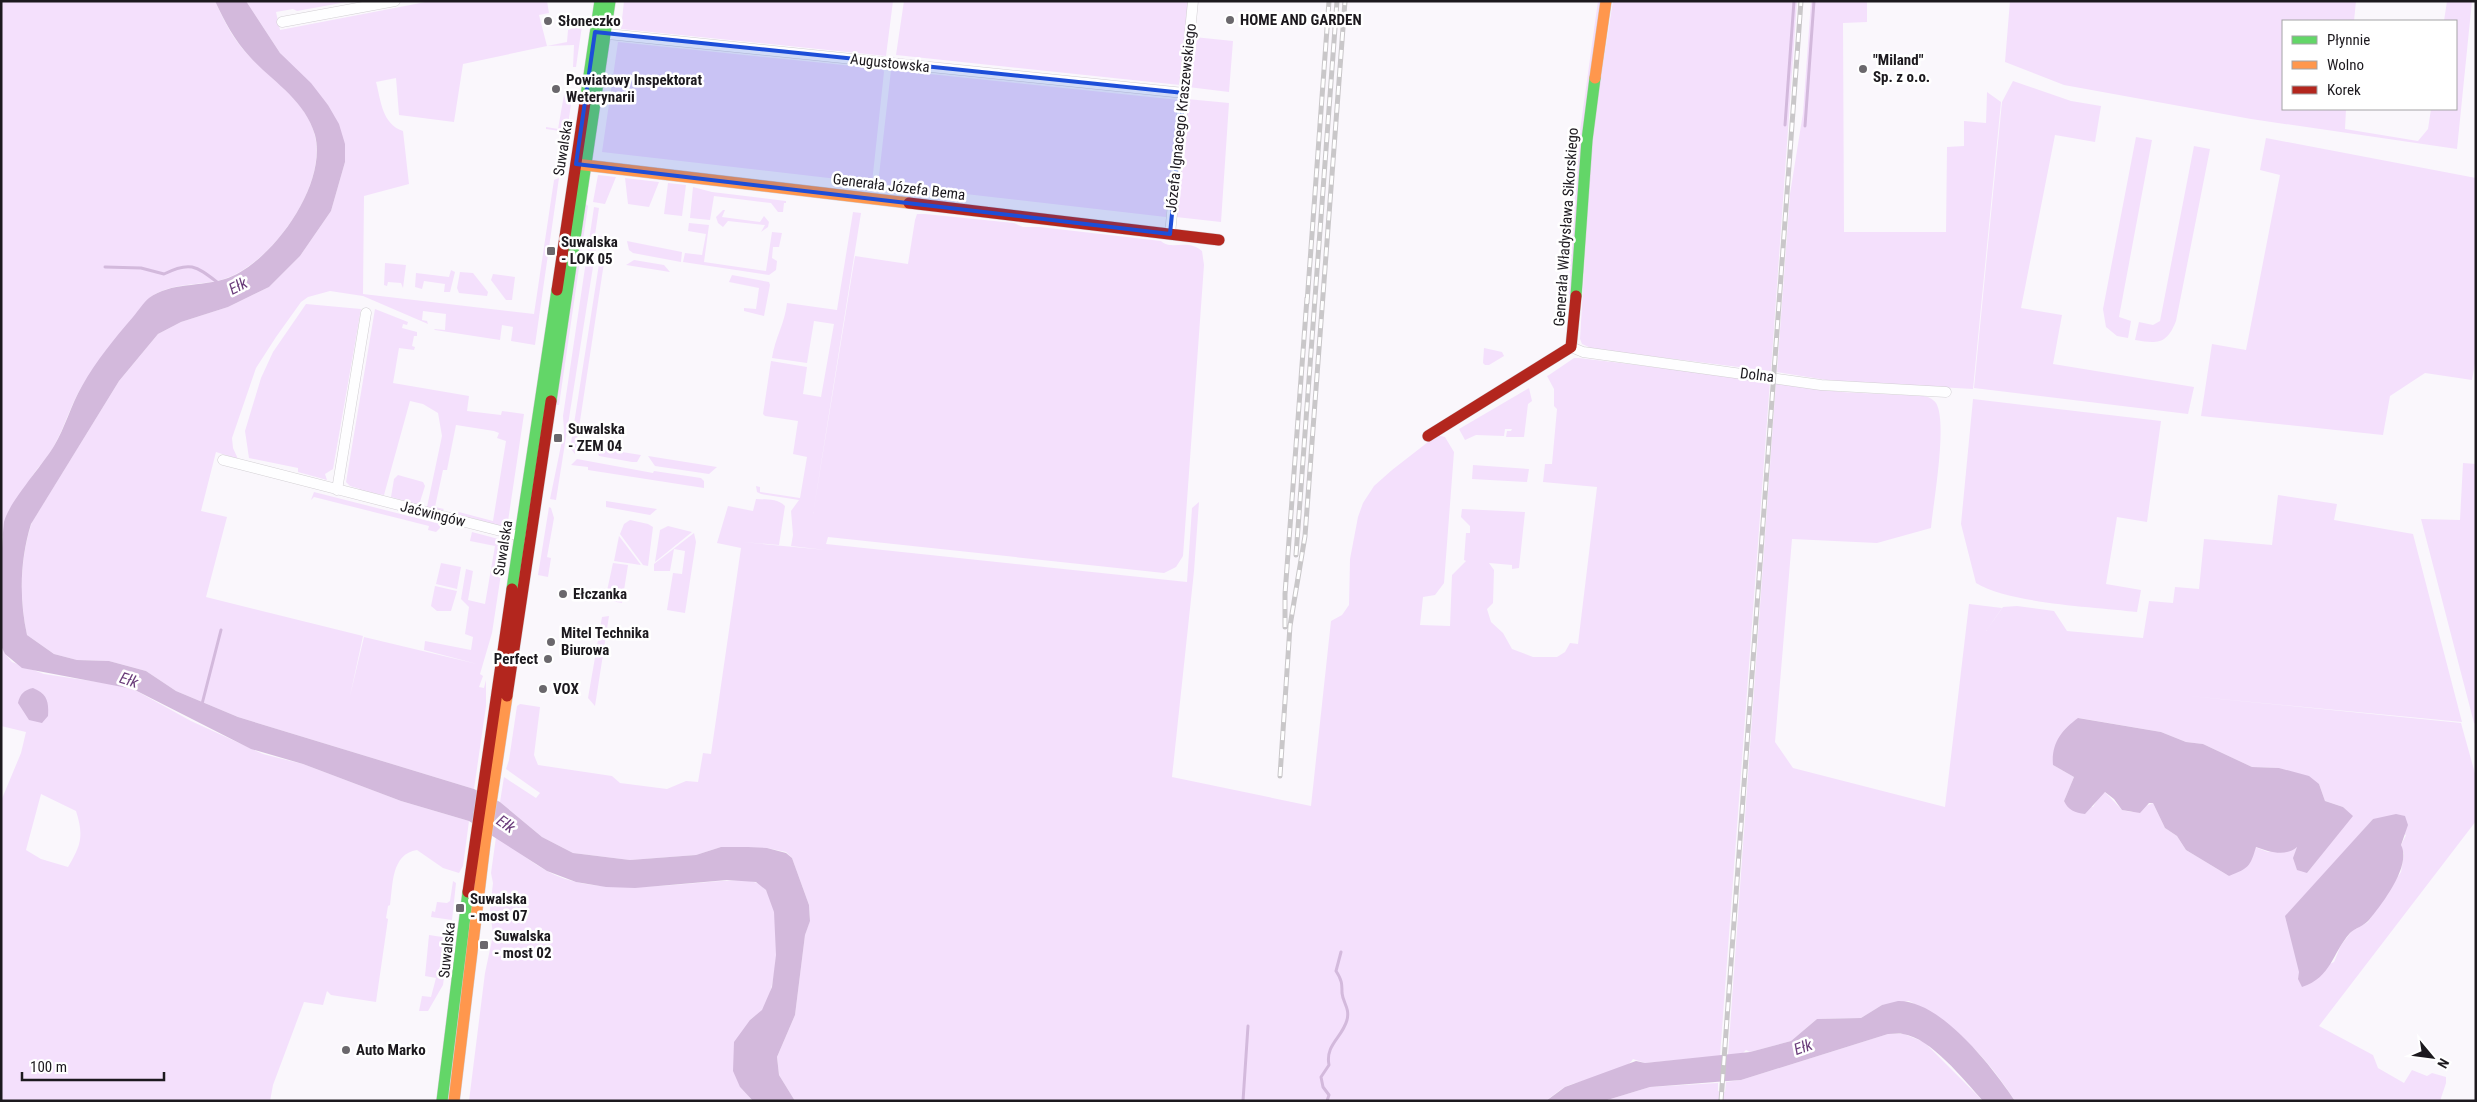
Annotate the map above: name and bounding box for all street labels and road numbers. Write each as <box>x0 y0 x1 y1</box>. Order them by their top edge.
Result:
street label: Józefa Ignacego Kraszewskiego <box>1162 22 1200 214</box>
street label: Augustowska <box>849 50 931 76</box>
street label: Suwalska <box>550 119 576 177</box>
street label: Generała Władysława Sikorskiego <box>1550 127 1582 327</box>
street label: Generała Józefa Bema <box>832 170 966 204</box>
street label: Dolna <box>1739 364 1775 386</box>
street label: Jaćwingów <box>399 497 468 531</box>
street label: Suwalska <box>490 519 516 577</box>
street label: Suwalska <box>435 921 459 979</box>

